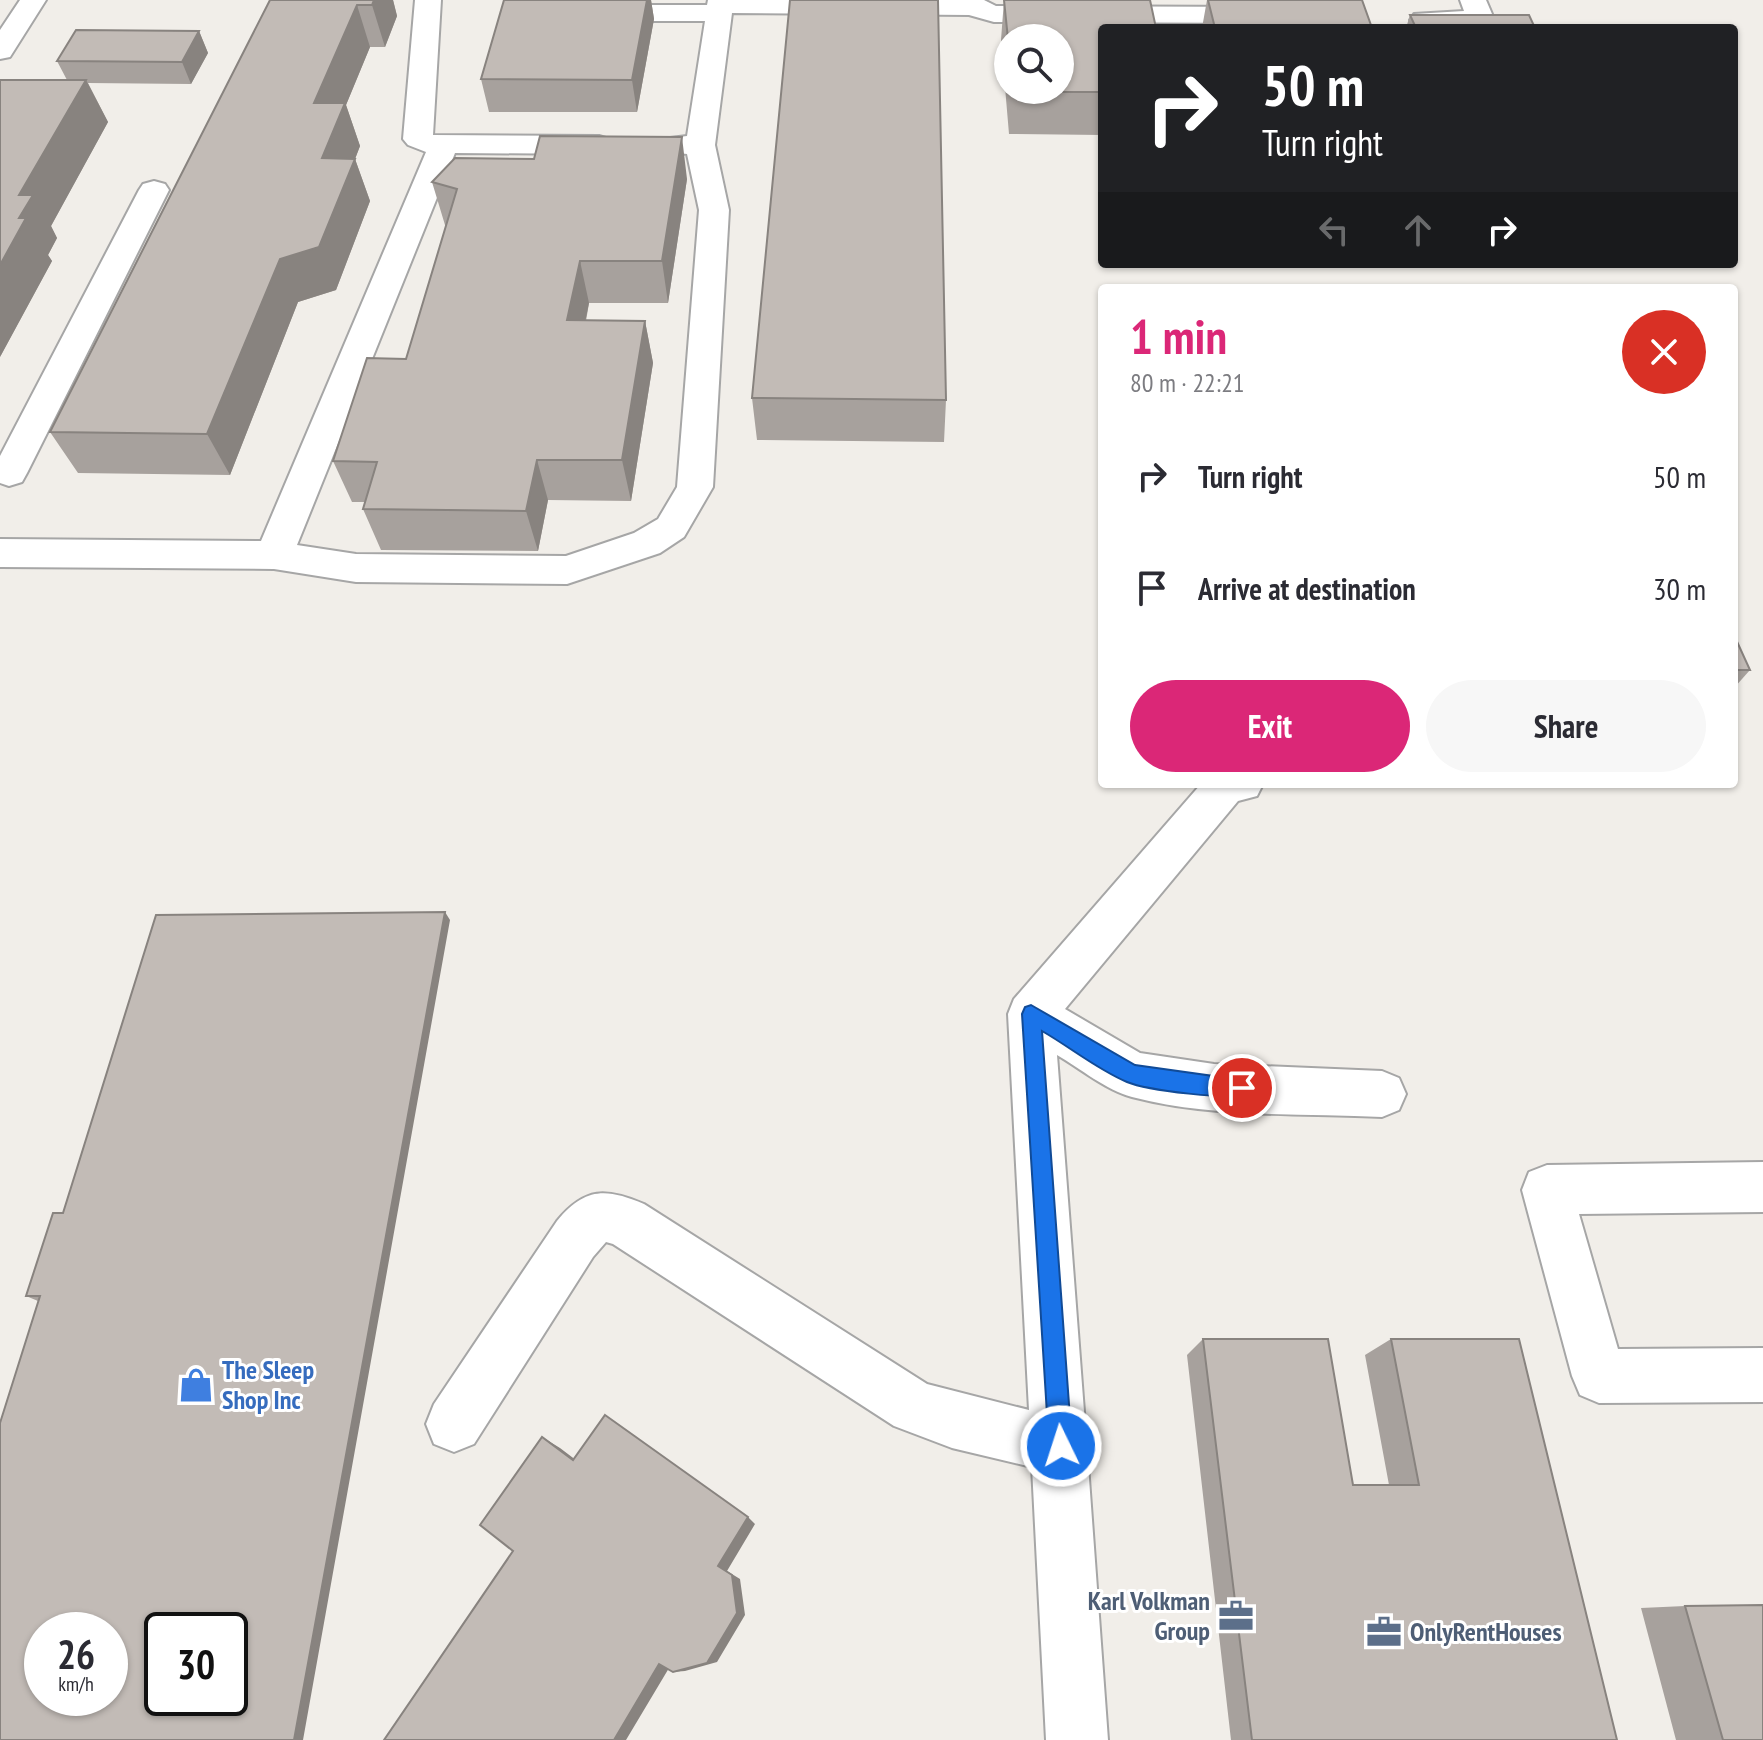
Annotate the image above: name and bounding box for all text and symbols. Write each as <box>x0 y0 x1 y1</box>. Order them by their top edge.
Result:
map controls <box>994 24 1074 104</box>
button: search <box>994 24 1074 104</box>
text: 50 m <box>1262 49 1364 121</box>
icon: right <box>1130 56 1234 160</box>
text: Turn right <box>1262 119 1383 166</box>
icon: left <box>1312 208 1356 252</box>
icon: ahead <box>1396 208 1440 252</box>
icon: right <box>1480 208 1524 252</box>
text: 1 min <box>1130 305 1227 367</box>
button: close <box>1622 310 1706 394</box>
text: 80 m · 22:21 <box>1130 366 1245 399</box>
icon: right <box>1130 454 1174 498</box>
text: Turn right <box>1198 457 1302 496</box>
text: 50 m <box>1653 457 1706 496</box>
icon: arrive <box>1130 566 1174 610</box>
text: Arrive at destination <box>1198 569 1416 608</box>
text: 30 m <box>1653 569 1706 608</box>
button: Exit <box>1130 680 1410 772</box>
button: Share <box>1426 680 1706 772</box>
pin <box>1208 1054 1276 1122</box>
icon: arrive <box>1220 1066 1264 1110</box>
place label: The Sleep Shop Inc <box>222 1353 314 1416</box>
shop icon: The Sleep Shop Inc <box>177 1366 215 1404</box>
position arrow <box>1019 1404 1103 1488</box>
place label: Karl Volkman Group <box>1088 1584 1210 1647</box>
office icon: Karl Volkman Group <box>1217 1597 1255 1635</box>
speed limit sign: 30 <box>144 1612 248 1716</box>
office icon: OnlyRentHouses <box>1365 1613 1403 1651</box>
place label: OnlyRentHouses <box>1410 1615 1562 1648</box>
text: 26 <box>57 1628 95 1680</box>
text: km/h <box>58 1671 94 1697</box>

